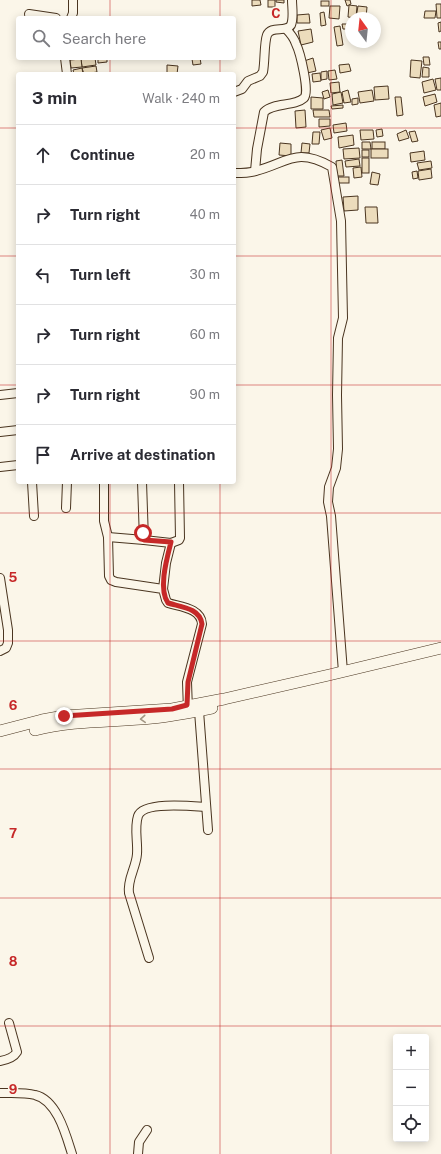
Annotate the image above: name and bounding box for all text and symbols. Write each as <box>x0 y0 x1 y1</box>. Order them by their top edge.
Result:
text: C <box>271 6 281 21</box>
north arrow <box>345 12 381 48</box>
search box <box>16 16 236 60</box>
icon: search <box>30 27 52 49</box>
text: Search here <box>62 30 146 47</box>
text: 3 min <box>32 88 77 108</box>
text: Walk · 240 m <box>142 91 220 106</box>
icon: ahead <box>32 144 54 166</box>
text: Continue <box>70 146 135 163</box>
text: 20 m <box>190 147 220 162</box>
icon: right <box>32 204 54 226</box>
text: Turn right <box>70 206 140 223</box>
text: 40 m <box>189 207 220 222</box>
icon: left <box>32 264 54 286</box>
text: Turn left <box>70 266 131 283</box>
text: 30 m <box>190 267 220 282</box>
icon: right <box>32 324 54 346</box>
text: Turn right <box>70 326 140 343</box>
text: 60 m <box>190 327 220 342</box>
icon: right <box>32 384 54 406</box>
text: Turn right <box>70 386 140 403</box>
text: 90 m <box>190 387 220 402</box>
icon: arrive <box>32 444 54 466</box>
text: Arrive at destination <box>70 446 215 463</box>
route start <box>134 524 152 542</box>
text: 5 <box>9 570 18 585</box>
text: 6 <box>9 698 18 713</box>
route end <box>55 707 73 725</box>
one-way arrow <box>140 715 146 724</box>
text: 7 <box>9 826 17 841</box>
text: 8 <box>9 954 18 969</box>
map controls <box>393 1034 429 1142</box>
button: + <box>393 1034 429 1070</box>
button: − <box>393 1070 429 1106</box>
text: 9 <box>9 1082 17 1097</box>
button: locate <box>393 1106 429 1142</box>

